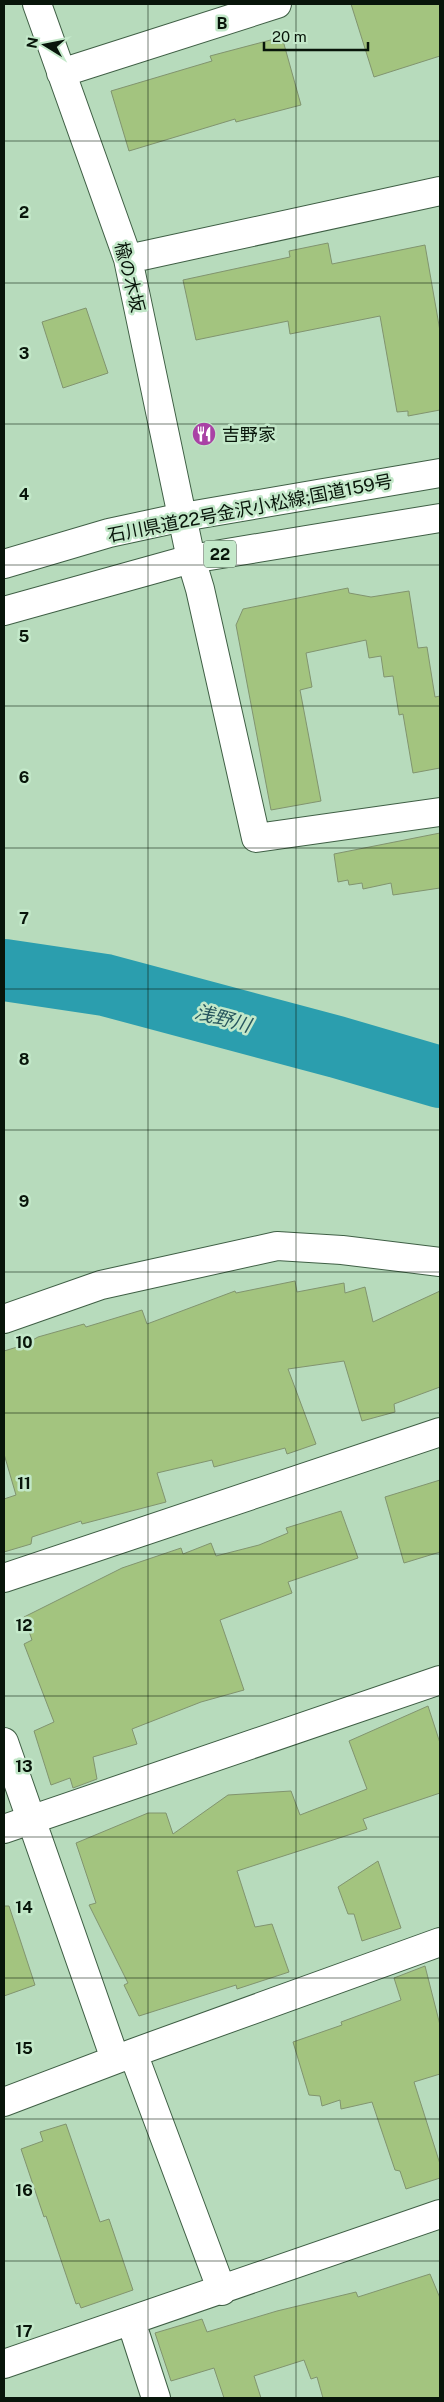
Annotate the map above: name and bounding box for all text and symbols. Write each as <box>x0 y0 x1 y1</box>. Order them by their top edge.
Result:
text: B <box>217 14 228 33</box>
north arrow <box>20 20 70 70</box>
scale bar <box>264 20 368 52</box>
text: 20 m <box>272 28 307 45</box>
text: N <box>23 36 41 50</box>
text: 2 <box>19 203 29 222</box>
street label: 楡の木坂 <box>111 240 149 314</box>
text: 3 <box>19 344 29 363</box>
restaurant icon: 吉野家 <box>191 421 217 447</box>
place label: 吉野家 <box>222 424 276 445</box>
street label: 石川県道22号金沢小松線;国道159号 <box>106 470 394 546</box>
text: 4 <box>19 485 30 504</box>
road number: 22 <box>204 540 236 568</box>
text: 5 <box>19 627 30 646</box>
text: 6 <box>19 768 29 787</box>
text: 7 <box>19 909 29 928</box>
water label: 浅野川 <box>193 1000 255 1037</box>
text: 8 <box>19 1050 30 1069</box>
text: 9 <box>19 1192 29 1211</box>
text: 10 <box>15 1333 33 1352</box>
text: 11 <box>17 1474 31 1493</box>
text: 12 <box>15 1616 33 1635</box>
text: 13 <box>15 1757 33 1776</box>
text: 14 <box>15 1898 33 1917</box>
text: 15 <box>15 2039 33 2058</box>
text: 16 <box>15 2181 33 2200</box>
text: 17 <box>16 2322 32 2341</box>

